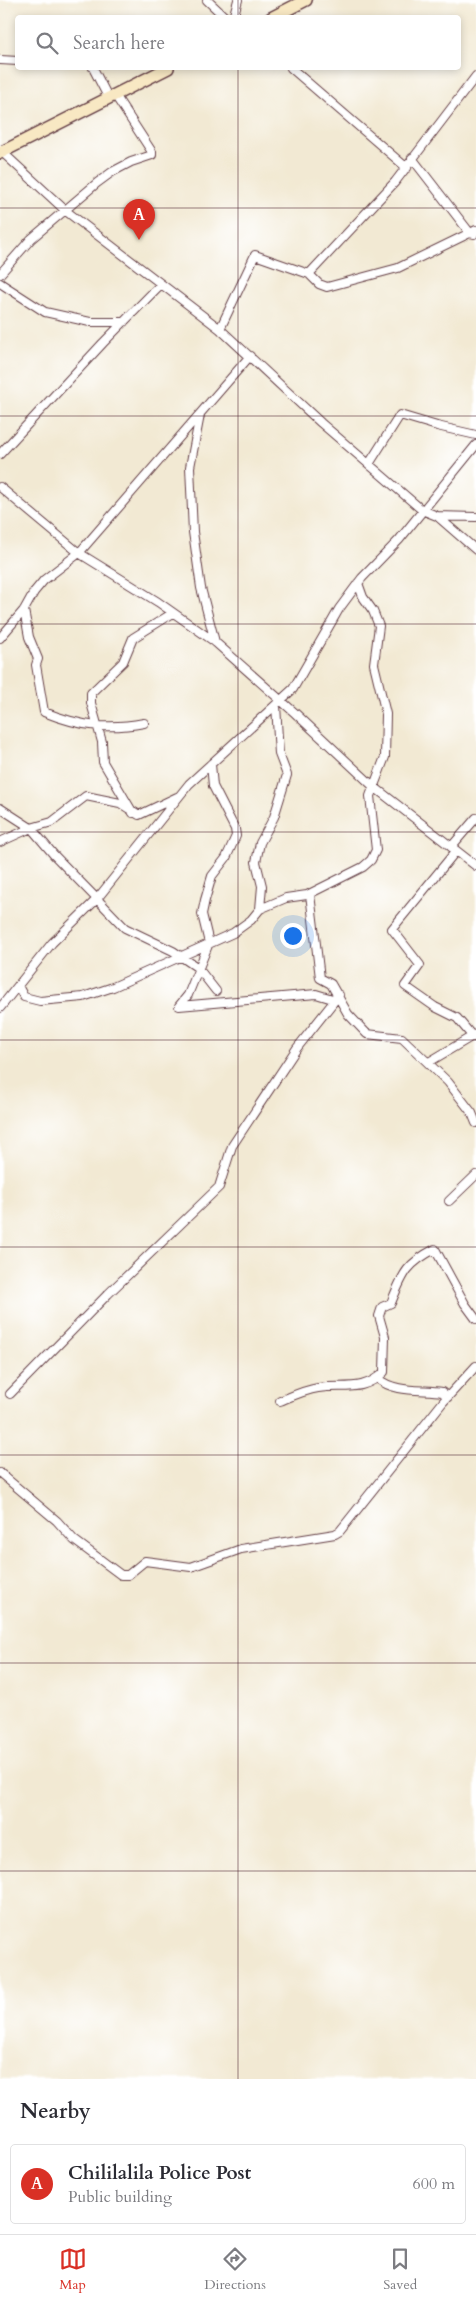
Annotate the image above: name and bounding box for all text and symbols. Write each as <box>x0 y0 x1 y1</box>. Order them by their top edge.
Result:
search box <box>15 15 461 70</box>
icon: search <box>33 29 61 57</box>
text: Search here <box>73 30 165 56</box>
pin: A <box>123 199 155 240</box>
your location <box>280 923 306 949</box>
text: Nearby <box>20 2097 91 2126</box>
text: Chililalila Police Post <box>68 2160 251 2186</box>
text: A <box>31 2173 43 2195</box>
text: 600 m <box>413 2173 455 2195</box>
text: Public building <box>68 2186 172 2208</box>
tab: Map <box>59 2245 87 2294</box>
tab: Directions <box>204 2245 266 2294</box>
tab: Saved <box>383 2245 417 2294</box>

